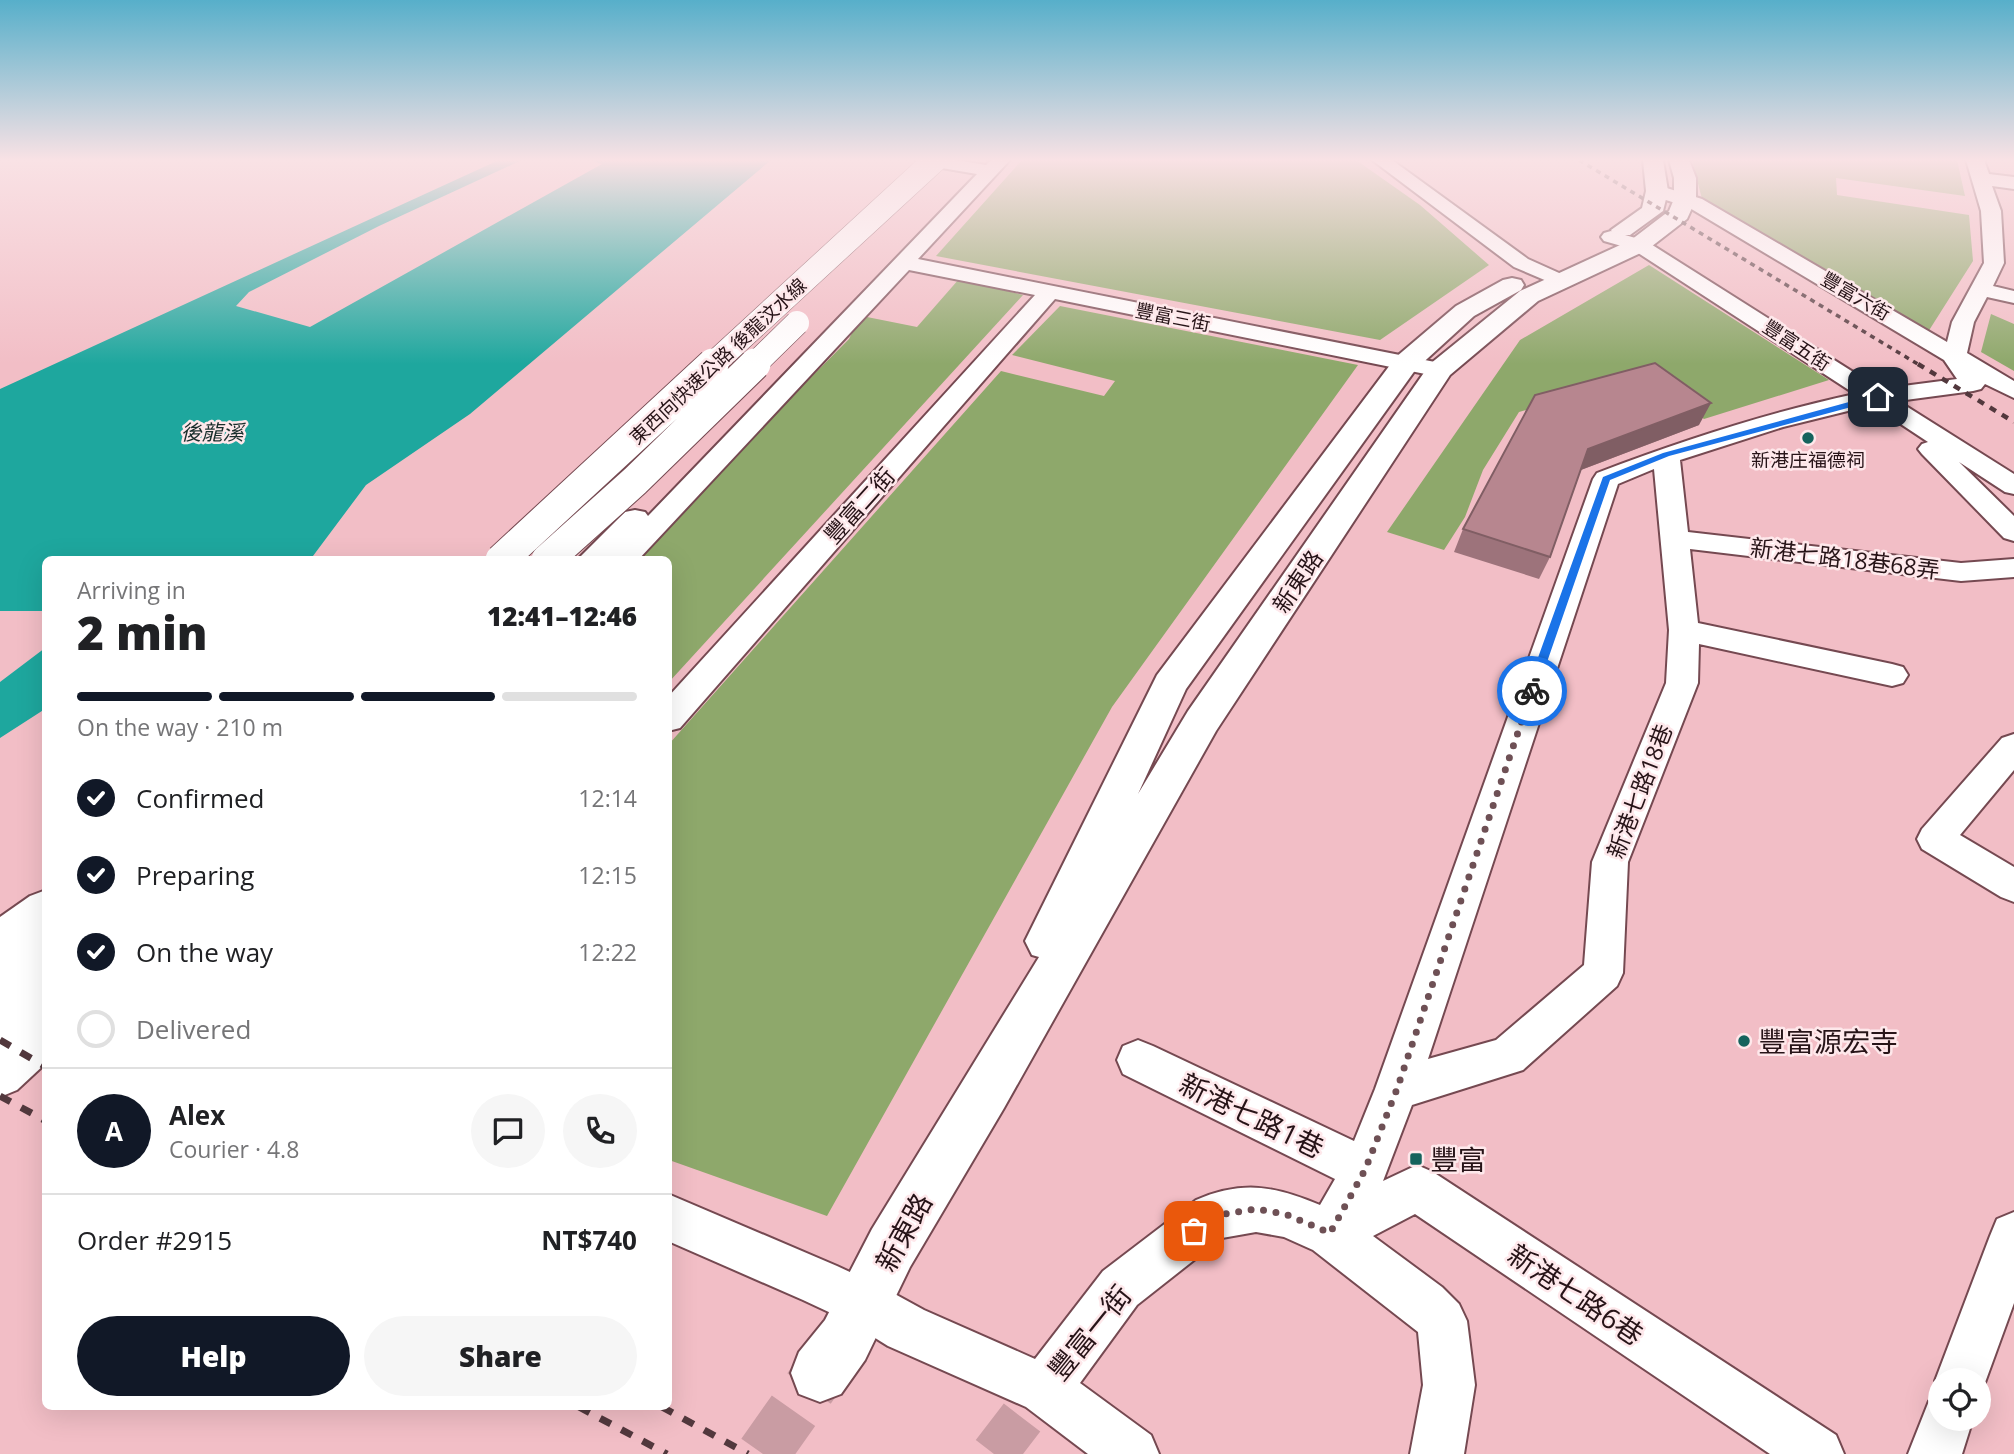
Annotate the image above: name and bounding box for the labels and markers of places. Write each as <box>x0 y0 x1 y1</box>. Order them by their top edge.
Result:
pin <box>1848 367 1908 427</box>
marker: 新港庄福德祠 <box>1800 430 1816 446</box>
place label: 新港庄福德祠 <box>1751 447 1865 473</box>
place label: 豐富源宏寺 <box>1758 1022 1898 1060</box>
marker: 豐富源宏寺 <box>1736 1033 1752 1049</box>
place label: 豐富 <box>1430 1140 1486 1178</box>
marker: 豐富 <box>1408 1151 1424 1167</box>
pin <box>1164 1201 1224 1261</box>

